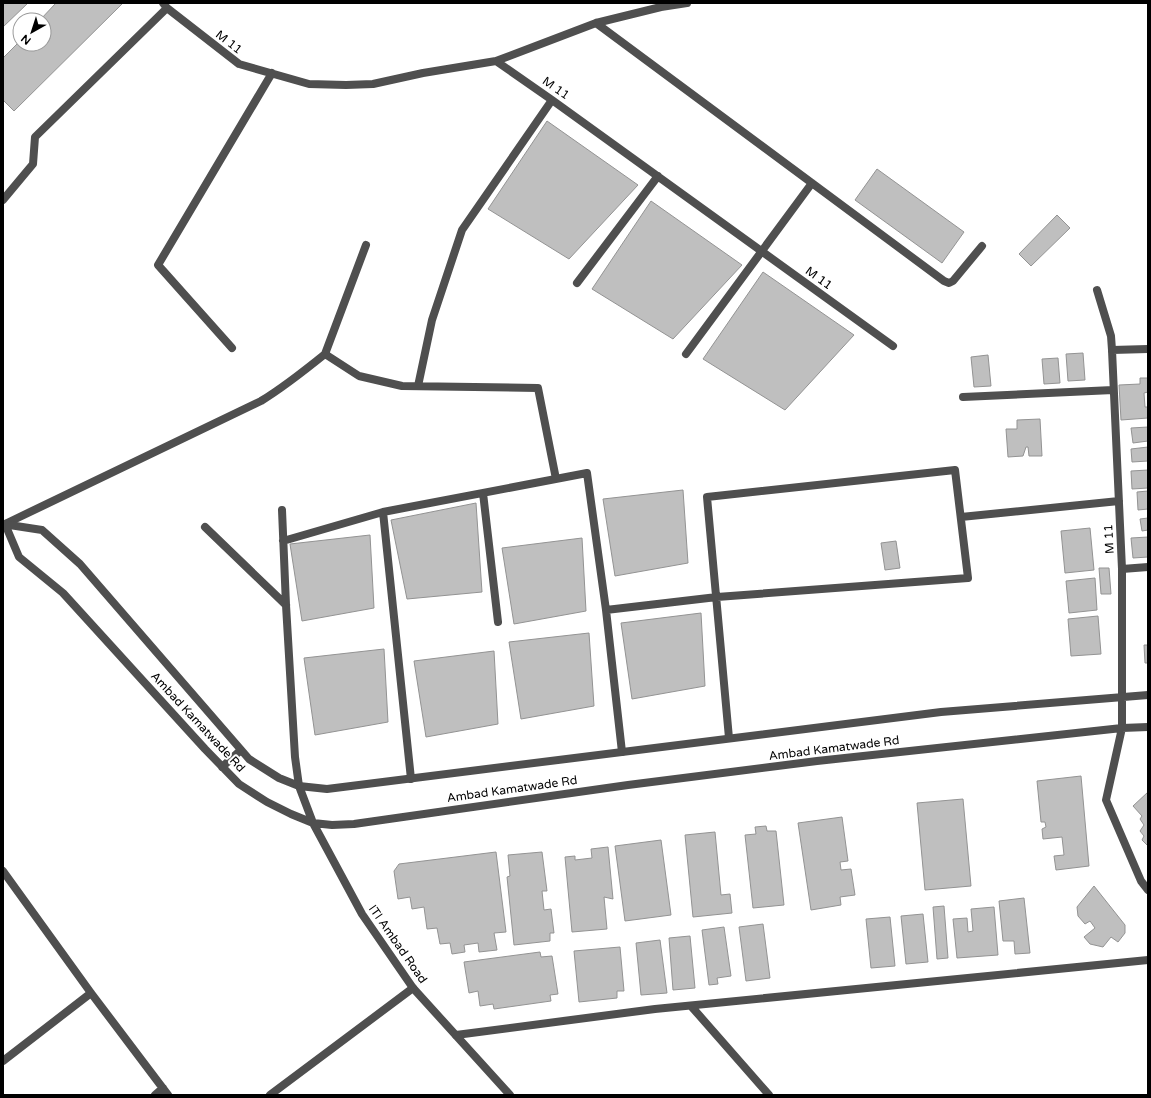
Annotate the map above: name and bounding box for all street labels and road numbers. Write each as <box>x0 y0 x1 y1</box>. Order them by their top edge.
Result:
street label: M 11 <box>213 27 245 57</box>
street label: M 11 <box>540 74 572 102</box>
street label: M 11 <box>803 264 835 292</box>
street label: M 11 <box>1101 524 1117 554</box>
street label: Ambad Kamatwade Rd <box>148 669 248 775</box>
street label: Ambad Kamatwade Rd <box>768 733 900 763</box>
street label: Ambad Kamatwade Rd <box>446 773 578 805</box>
street label: ITI Ambad Road <box>366 902 430 986</box>

